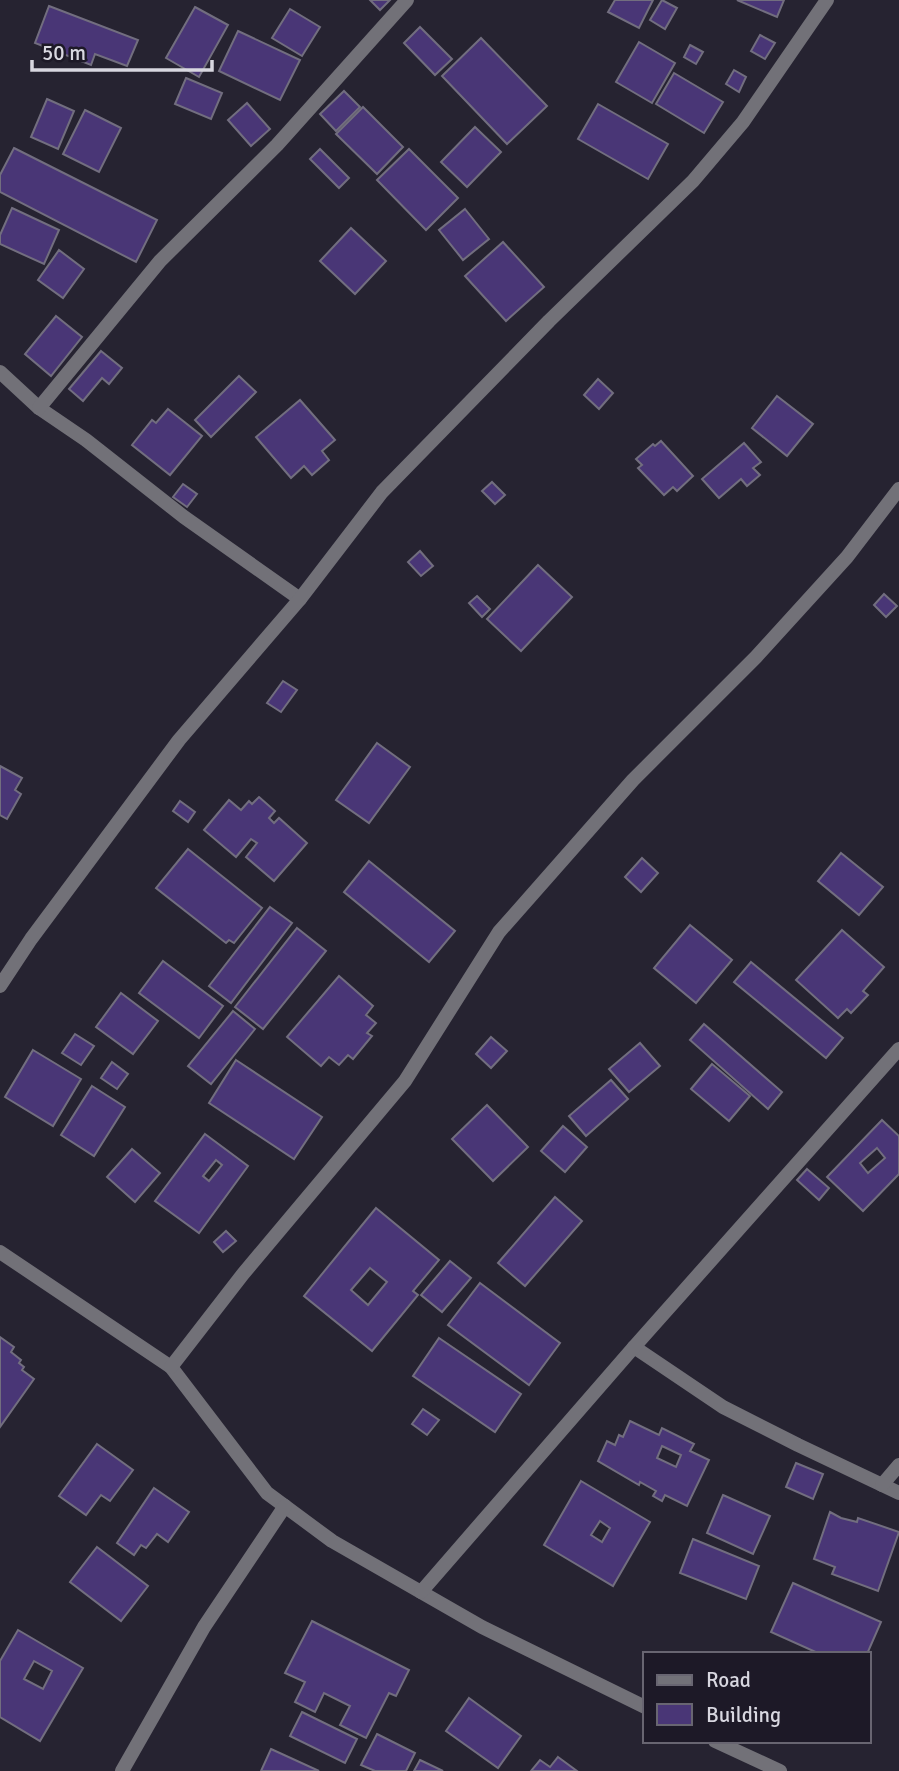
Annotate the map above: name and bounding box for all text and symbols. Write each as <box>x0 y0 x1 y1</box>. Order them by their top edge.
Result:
scale bar <box>32 28 212 72</box>
text: 50 m <box>42 40 86 66</box>
legend <box>643 1652 871 1743</box>
text: Road <box>706 1667 751 1693</box>
text: Building <box>706 1702 781 1728</box>

